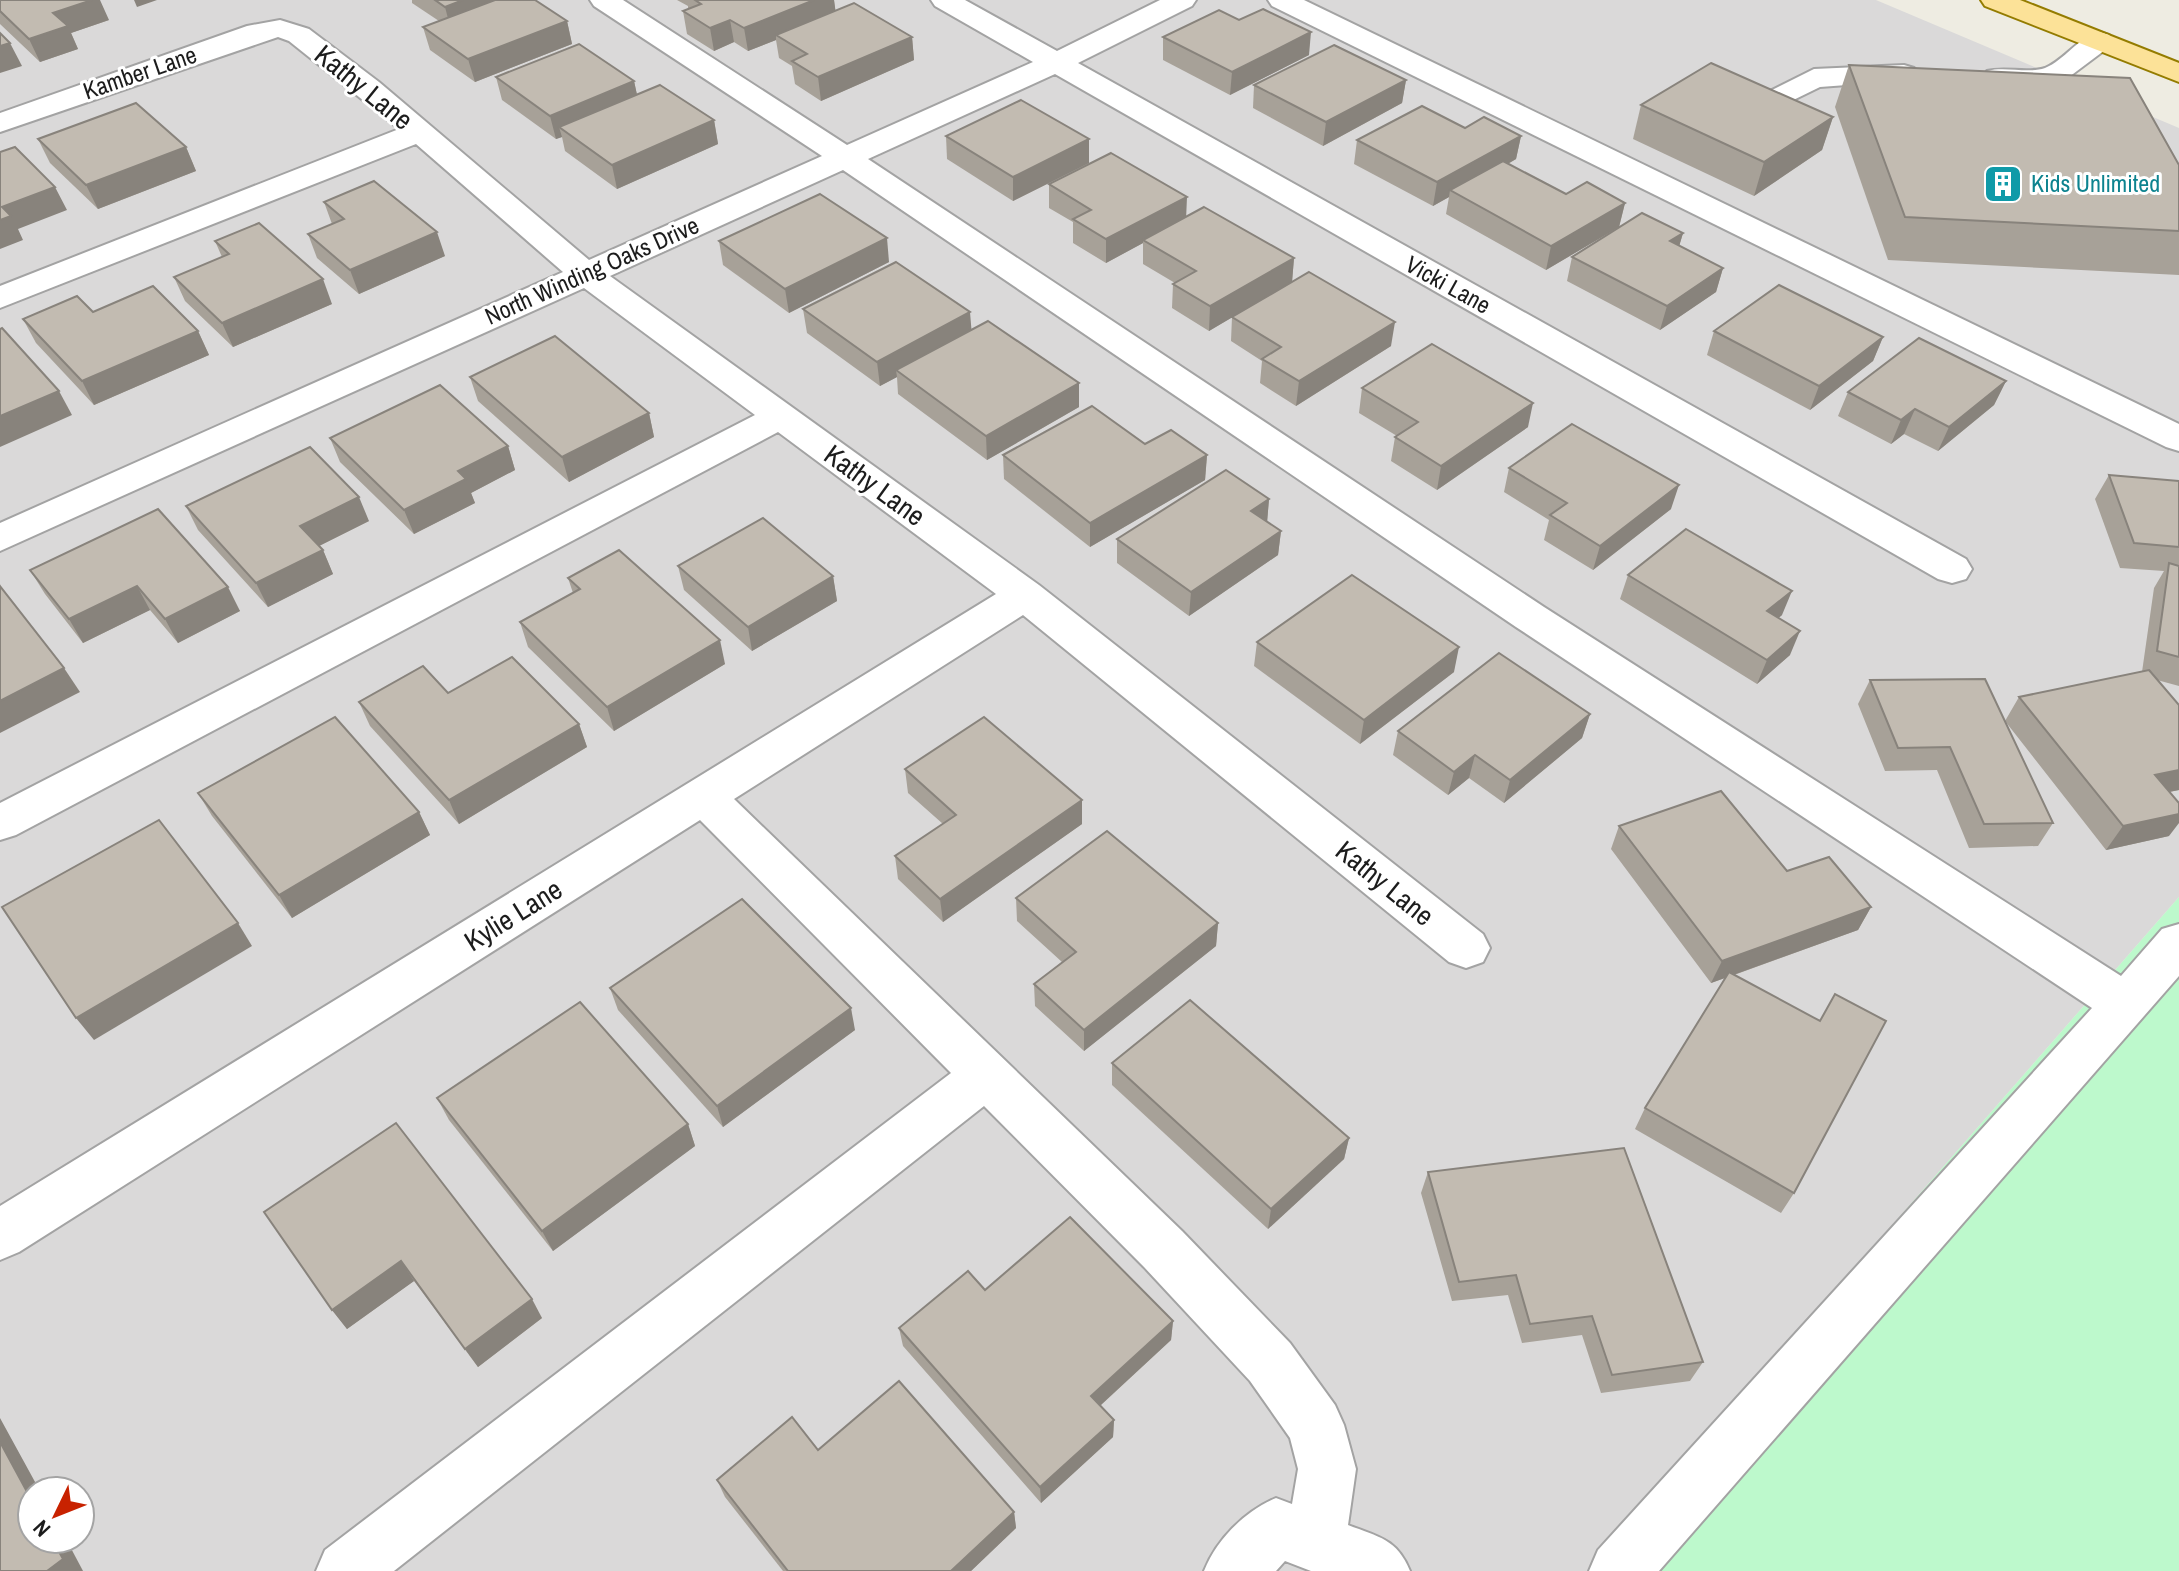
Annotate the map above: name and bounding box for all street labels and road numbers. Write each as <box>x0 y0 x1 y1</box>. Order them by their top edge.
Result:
street label: Kathy Lane <box>307 36 421 138</box>
street label: Kamber Lane <box>79 38 201 106</box>
street label: North Winding Oaks Drive <box>480 209 704 332</box>
street label: Vicki Lane <box>1400 248 1497 321</box>
street label: Kathy Lane <box>817 435 933 535</box>
street label: Kathy Lane <box>1328 832 1442 934</box>
street label: Kylie Lane <box>457 870 569 960</box>

